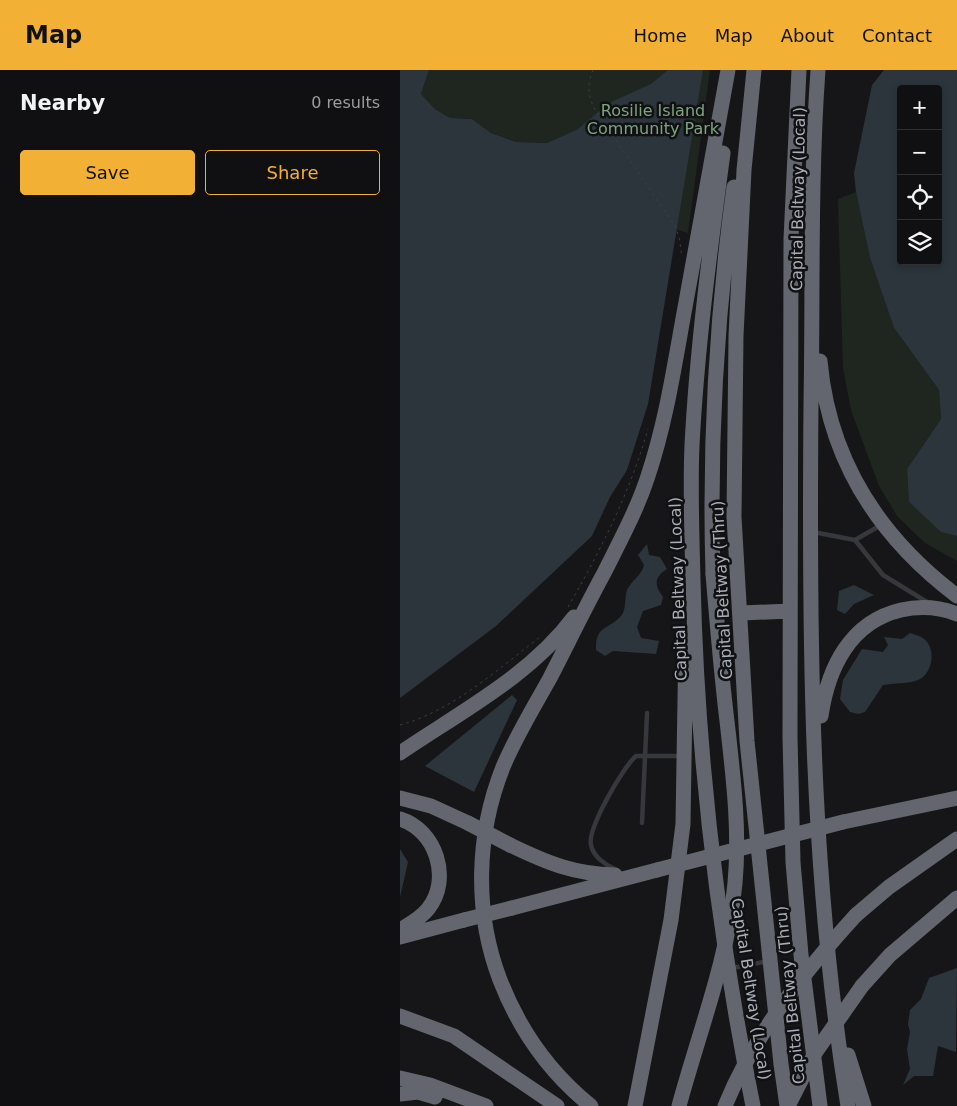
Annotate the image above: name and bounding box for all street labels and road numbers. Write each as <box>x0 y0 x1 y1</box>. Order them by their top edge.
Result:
street label: Capital Beltway (Local) <box>787 107 809 291</box>
street label: Capital Beltway (Local) <box>665 497 691 681</box>
street label: Capital Beltway (Thru) <box>708 500 736 680</box>
street label: Capital Beltway (Local) <box>727 897 775 1081</box>
street label: Capital Beltway (Thru) <box>771 905 809 1085</box>

